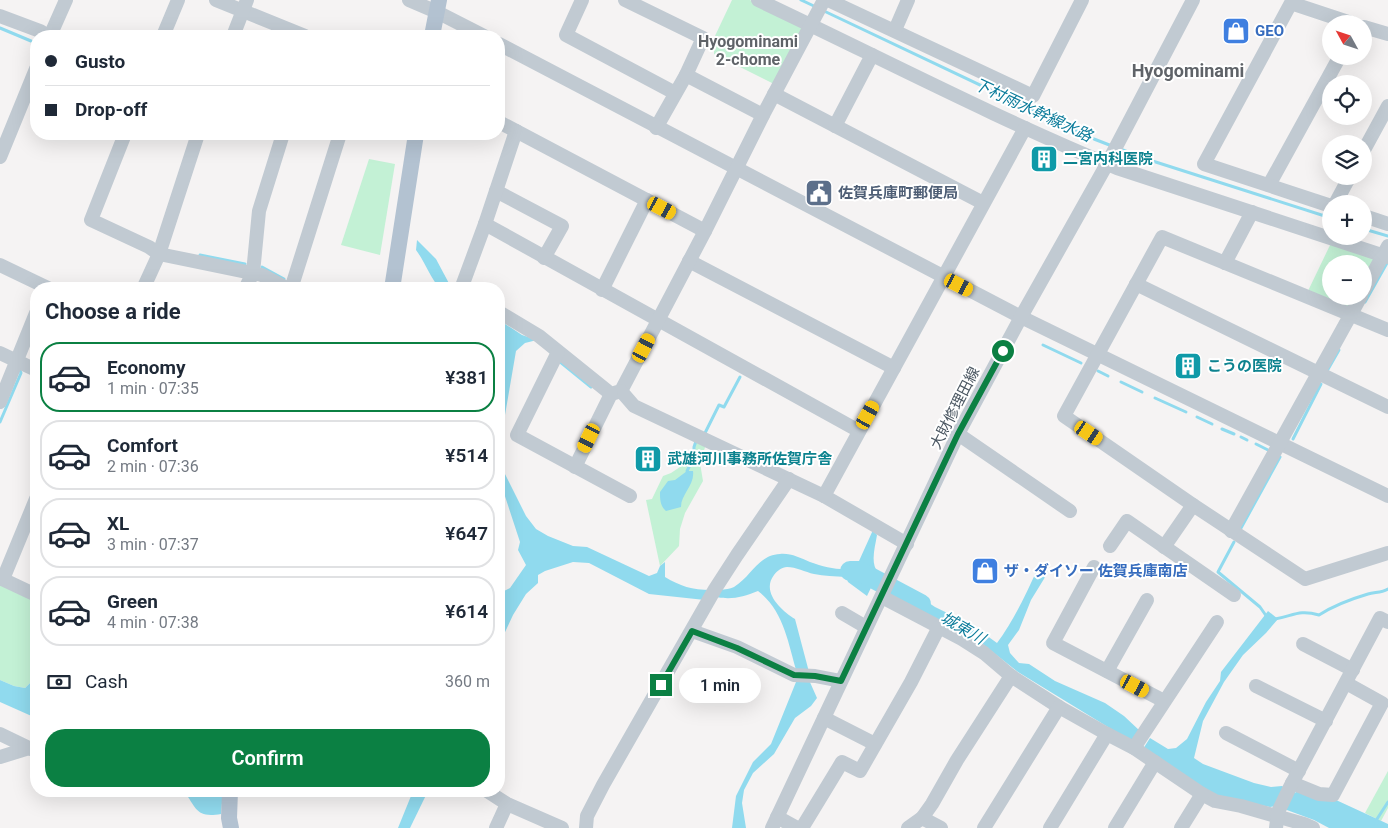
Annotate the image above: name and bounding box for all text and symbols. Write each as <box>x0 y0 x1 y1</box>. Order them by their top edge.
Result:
north arrow <box>1322 15 1372 65</box>
map controls <box>1322 15 1372 305</box>
shop icon: GEO <box>1221 16 1251 46</box>
place label: GEO <box>1255 22 1284 40</box>
district label: Hyogominami 2-chome <box>698 32 798 69</box>
text: Gusto <box>75 50 125 73</box>
district label: Hyogominami <box>1132 60 1244 81</box>
water label: 下村雨水幹線水路 <box>971 74 1097 146</box>
button: locate <box>1322 75 1372 125</box>
text: Drop-off <box>75 98 147 121</box>
button: layers <box>1322 135 1372 185</box>
building icon: 二宮内科医院 <box>1029 144 1059 174</box>
place label: 二宮内科医院 <box>1063 150 1153 168</box>
public building icon: 佐賀兵庫町郵便局 <box>804 178 834 208</box>
place label: 佐賀兵庫町郵便局 <box>838 184 958 202</box>
car <box>645 194 678 222</box>
button: + <box>1322 195 1372 245</box>
button: − <box>1322 255 1372 305</box>
car <box>942 272 975 298</box>
text: Choose a ride <box>45 299 181 324</box>
car <box>630 331 657 365</box>
route start <box>992 340 1014 362</box>
building icon: こうの医院 <box>1173 351 1203 381</box>
icon: car <box>47 355 92 400</box>
text: Economy <box>107 356 186 379</box>
place label: こうの医院 <box>1207 357 1282 375</box>
street label: 大財修理田線 <box>927 364 983 452</box>
text: ¥381 <box>445 366 488 389</box>
text: 1 min · 07:35 <box>107 379 199 398</box>
car <box>854 398 881 432</box>
car <box>1072 418 1105 448</box>
car <box>575 421 602 455</box>
icon: car <box>47 433 92 478</box>
text: Comfort <box>107 434 178 457</box>
text: ¥514 <box>445 444 488 467</box>
building icon: 武雄河川事務所佐賀庁舎 <box>633 444 663 474</box>
place label: 武雄河川事務所佐賀庁舎 <box>667 450 833 468</box>
text: 2 min · 07:36 <box>107 457 199 476</box>
icon: car <box>47 511 92 556</box>
text: XL <box>107 512 129 535</box>
text: ¥647 <box>445 522 488 545</box>
text: 3 min · 07:37 <box>107 535 199 554</box>
shop icon: ザ・ダイソー 佐賀兵庫南店 <box>970 556 1000 586</box>
place label: ザ・ダイソー 佐賀兵庫南店 <box>1004 562 1188 580</box>
icon: car <box>47 589 92 634</box>
text: Green <box>107 590 158 613</box>
text: ¥614 <box>445 600 488 623</box>
water label: 城東川 <box>937 608 990 649</box>
text: 4 min · 07:38 <box>107 613 199 632</box>
icon: cash <box>45 668 73 696</box>
callout: 1 min <box>678 668 761 702</box>
text: Cash <box>85 670 128 693</box>
text: 360 m <box>445 672 490 691</box>
car <box>1118 672 1151 700</box>
route end <box>650 674 672 696</box>
text: 1 min <box>700 676 740 695</box>
button: Confirm <box>45 729 490 787</box>

